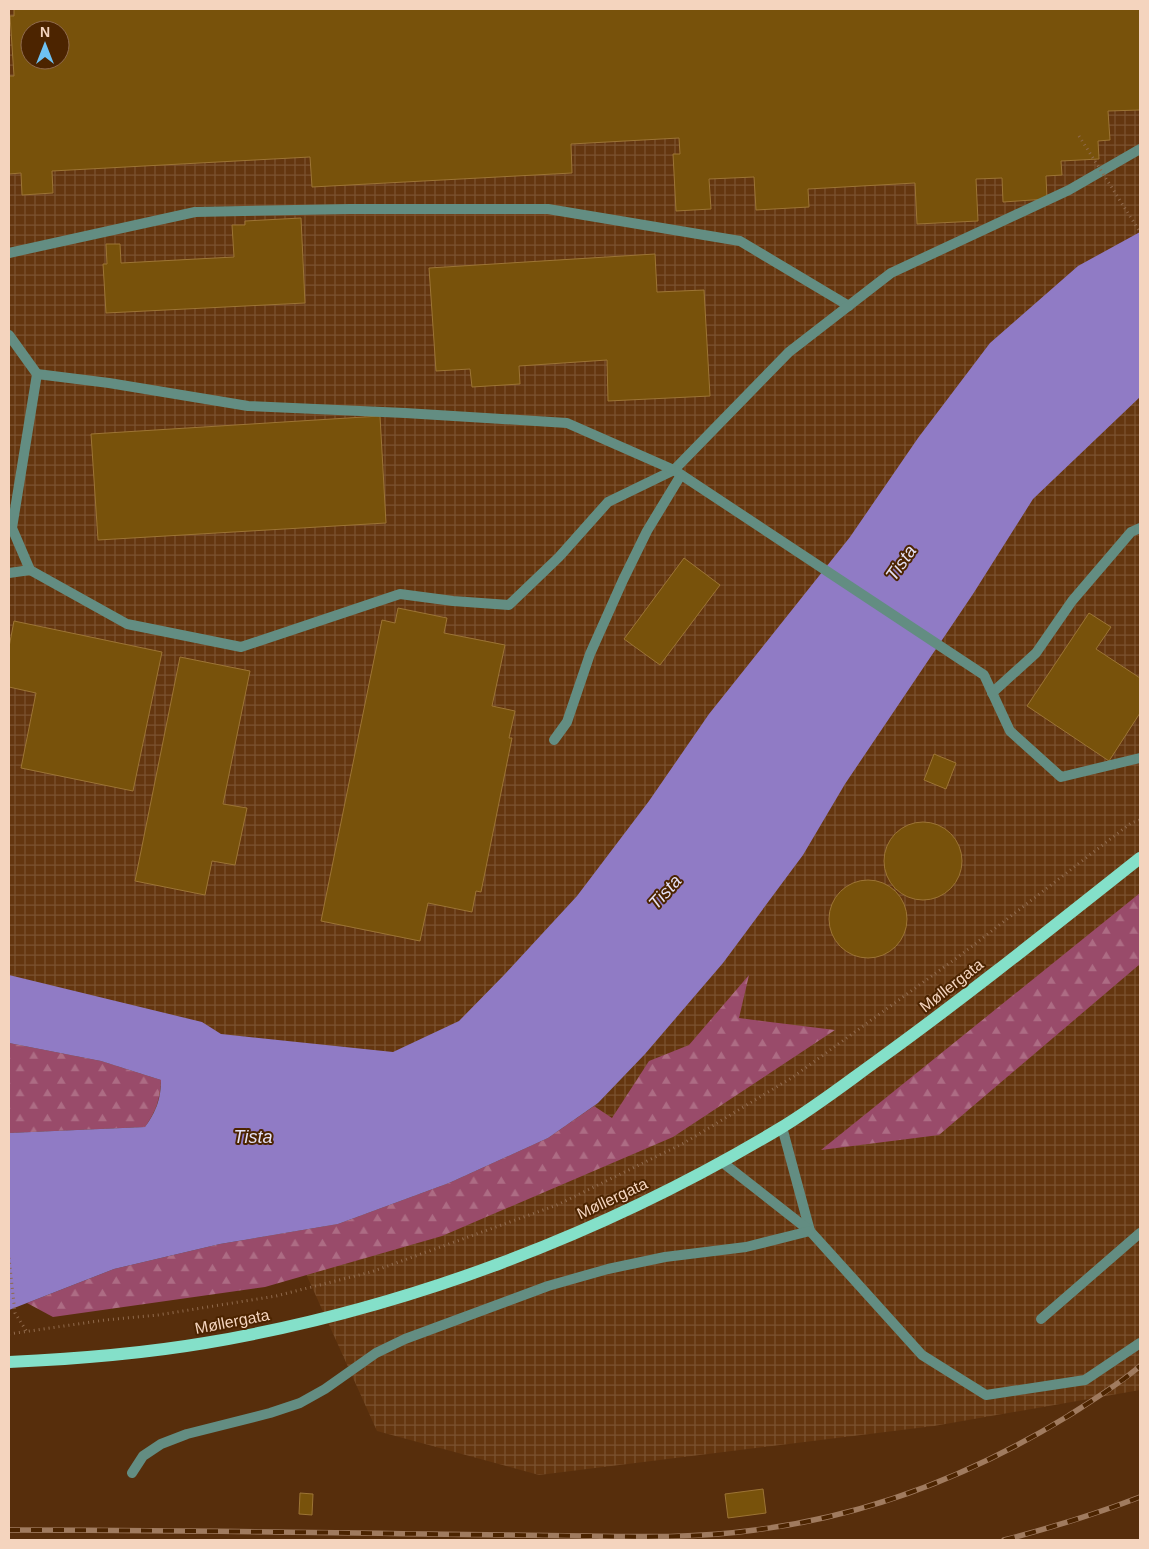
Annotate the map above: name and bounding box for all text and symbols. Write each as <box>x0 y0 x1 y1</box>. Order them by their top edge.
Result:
north arrow <box>20 20 70 70</box>
text: N <box>40 24 50 40</box>
water label: Tista <box>882 541 920 585</box>
water label: Tista <box>645 871 685 913</box>
street label: Møllergata <box>916 955 986 1015</box>
water label: Tista <box>234 1127 272 1147</box>
street label: Møllergata <box>574 1175 650 1222</box>
street label: Møllergata <box>193 1306 271 1337</box>

